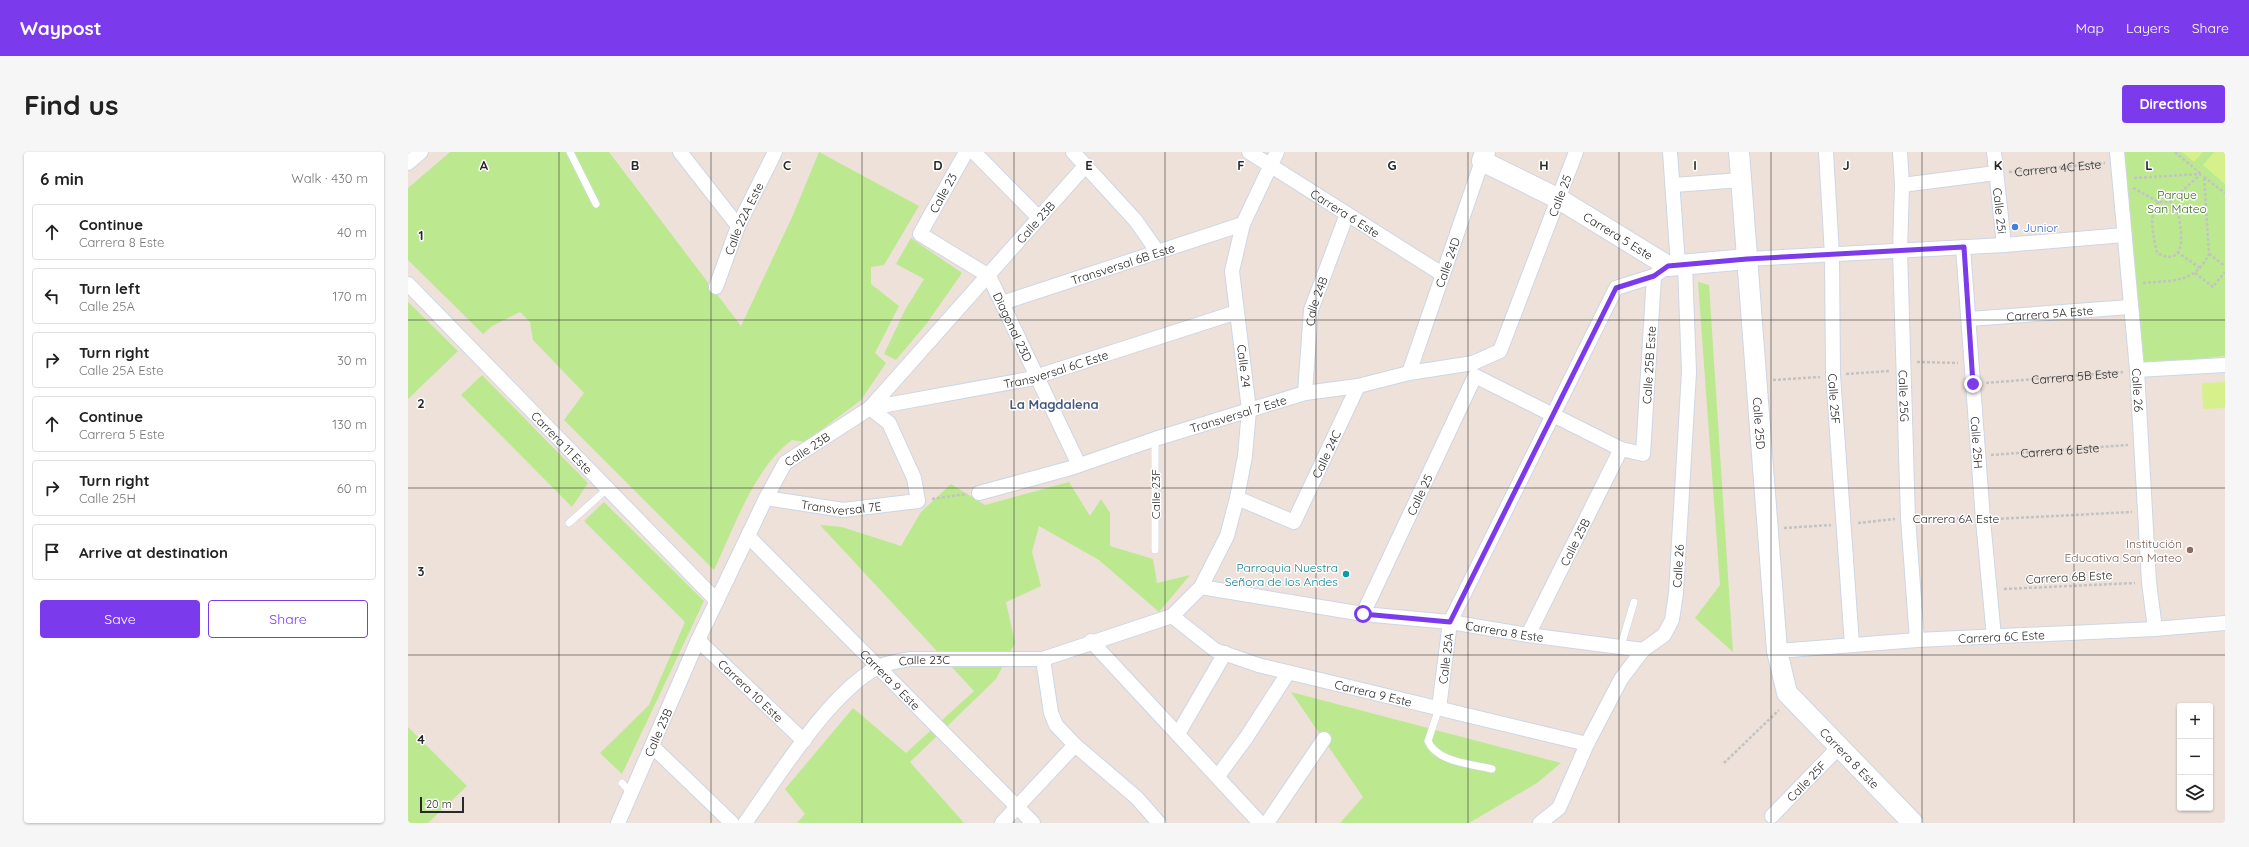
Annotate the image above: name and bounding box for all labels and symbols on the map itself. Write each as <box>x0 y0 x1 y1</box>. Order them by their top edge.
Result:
street label: Carrera 4C Este <box>2014 156 2102 179</box>
text: A <box>480 157 489 173</box>
text: B <box>631 157 639 173</box>
text: C <box>783 157 791 173</box>
text: D <box>933 157 943 173</box>
text: E <box>1085 157 1093 173</box>
text: F <box>1237 157 1245 173</box>
text: G <box>1387 157 1397 173</box>
text: H <box>1539 157 1549 173</box>
text: I <box>1693 157 1697 173</box>
text: J <box>1842 157 1850 173</box>
text: K <box>1994 157 2003 173</box>
text: L <box>2145 157 2153 173</box>
street label: Calle 23 <box>926 170 960 216</box>
street label: Calle 25 <box>1545 172 1574 219</box>
street label: Calle 22A Este <box>721 179 766 257</box>
street label: Carrera 6 Este <box>1308 185 1383 240</box>
street label: Calle 25i <box>1990 187 2010 235</box>
park label: Parque San Mateo <box>2147 187 2207 216</box>
street label: Calle 23B <box>1013 198 1058 246</box>
street label: Carrera 5 Este <box>1581 208 1656 263</box>
place label: Junior <box>2023 220 2058 235</box>
marker: Junior <box>2010 222 2020 232</box>
text: 1 <box>418 227 424 243</box>
street label: Calle 24D <box>1432 235 1463 289</box>
street label: Transversal 6B Este <box>1069 239 1177 287</box>
street label: Calle 24B <box>1302 274 1331 326</box>
street label: Diagonal 23D <box>990 290 1036 364</box>
street label: Carrera 5A Este <box>2006 302 2094 324</box>
street label: Calle 25B Este <box>1639 325 1658 404</box>
street label: Calle 24 <box>1234 344 1254 388</box>
street label: Transversal 6C Este <box>1002 346 1110 391</box>
street label: Carrera 5B Este <box>2031 365 2119 387</box>
street label: Calle 26 <box>2129 368 2147 413</box>
street label: Calle 25G <box>1896 370 1913 422</box>
street label: Calle 25F <box>1825 373 1844 425</box>
route end <box>1964 375 1982 393</box>
street label: Transversal 7 Este <box>1188 392 1288 435</box>
text: 2 <box>417 395 425 411</box>
district label: La Magdalena <box>1009 396 1099 412</box>
street label: Calle 25D <box>1750 397 1769 450</box>
street label: Carrera 11 Este <box>528 408 596 477</box>
street label: Calle 25H <box>1968 416 1987 469</box>
street label: Calle 24C <box>1308 427 1344 480</box>
street label: Calle 23B <box>781 429 833 469</box>
street label: Carrera 6 Este <box>2020 440 2100 460</box>
street label: Calle 23F <box>1148 469 1163 519</box>
street label: Calle 25 <box>1403 472 1435 518</box>
street label: Transversal 7E <box>800 496 882 518</box>
street label: Carrera 6A Este <box>1913 511 2000 526</box>
street label: Calle 25B <box>1556 515 1593 568</box>
place label: Institución Educativa San Mateo <box>2064 536 2182 565</box>
street label: Calle 26 <box>1669 543 1686 588</box>
marker: Institución Educativa San Mateo <box>2185 545 2195 555</box>
place label: Parroquia Nuestra Señora de los Andes <box>1225 560 1338 589</box>
text: 3 <box>418 563 425 579</box>
street label: Carrera 6B Este <box>2025 567 2113 587</box>
marker: Parroquia Nuestra Señora de los Andes <box>1341 569 1351 579</box>
route start <box>1354 605 1372 623</box>
street label: Carrera 8 Este <box>1464 617 1545 645</box>
street label: Carrera 6C Este <box>1958 627 2045 646</box>
street label: Calle 25A <box>1435 632 1456 685</box>
street label: Carrera 9 Este <box>857 646 924 713</box>
street label: Calle 23C <box>897 651 950 668</box>
street label: Carrera 10 Este <box>715 656 787 725</box>
street label: Carrera 9 Este <box>1333 676 1414 709</box>
street label: Calle 23B <box>640 706 675 759</box>
street label: Carrera 8 Este <box>1817 724 1883 792</box>
text: 4 <box>417 731 425 747</box>
street label: Calle 25F <box>1783 757 1829 804</box>
scale bar <box>420 795 464 814</box>

